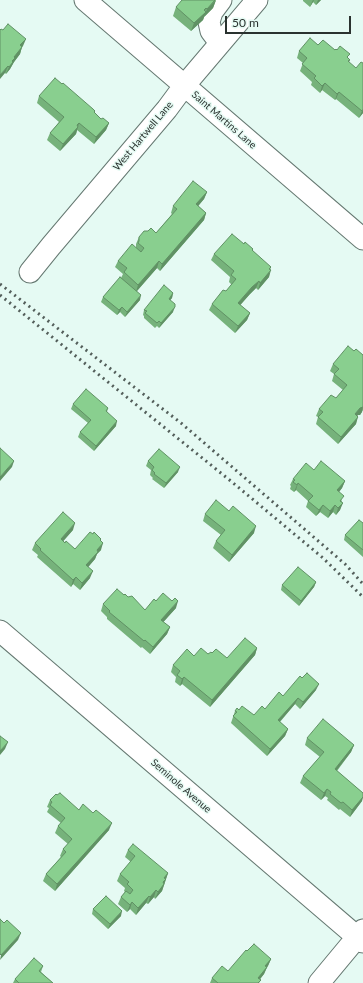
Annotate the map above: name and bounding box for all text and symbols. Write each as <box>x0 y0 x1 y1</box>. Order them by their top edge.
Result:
scale bar <box>227 8 353 34</box>
text: 50 m <box>232 15 259 30</box>
street label: Saint Martins Lane <box>189 89 259 151</box>
street label: West Hartwell Lane <box>111 99 175 173</box>
street label: Seminole Avenue <box>148 757 214 815</box>

